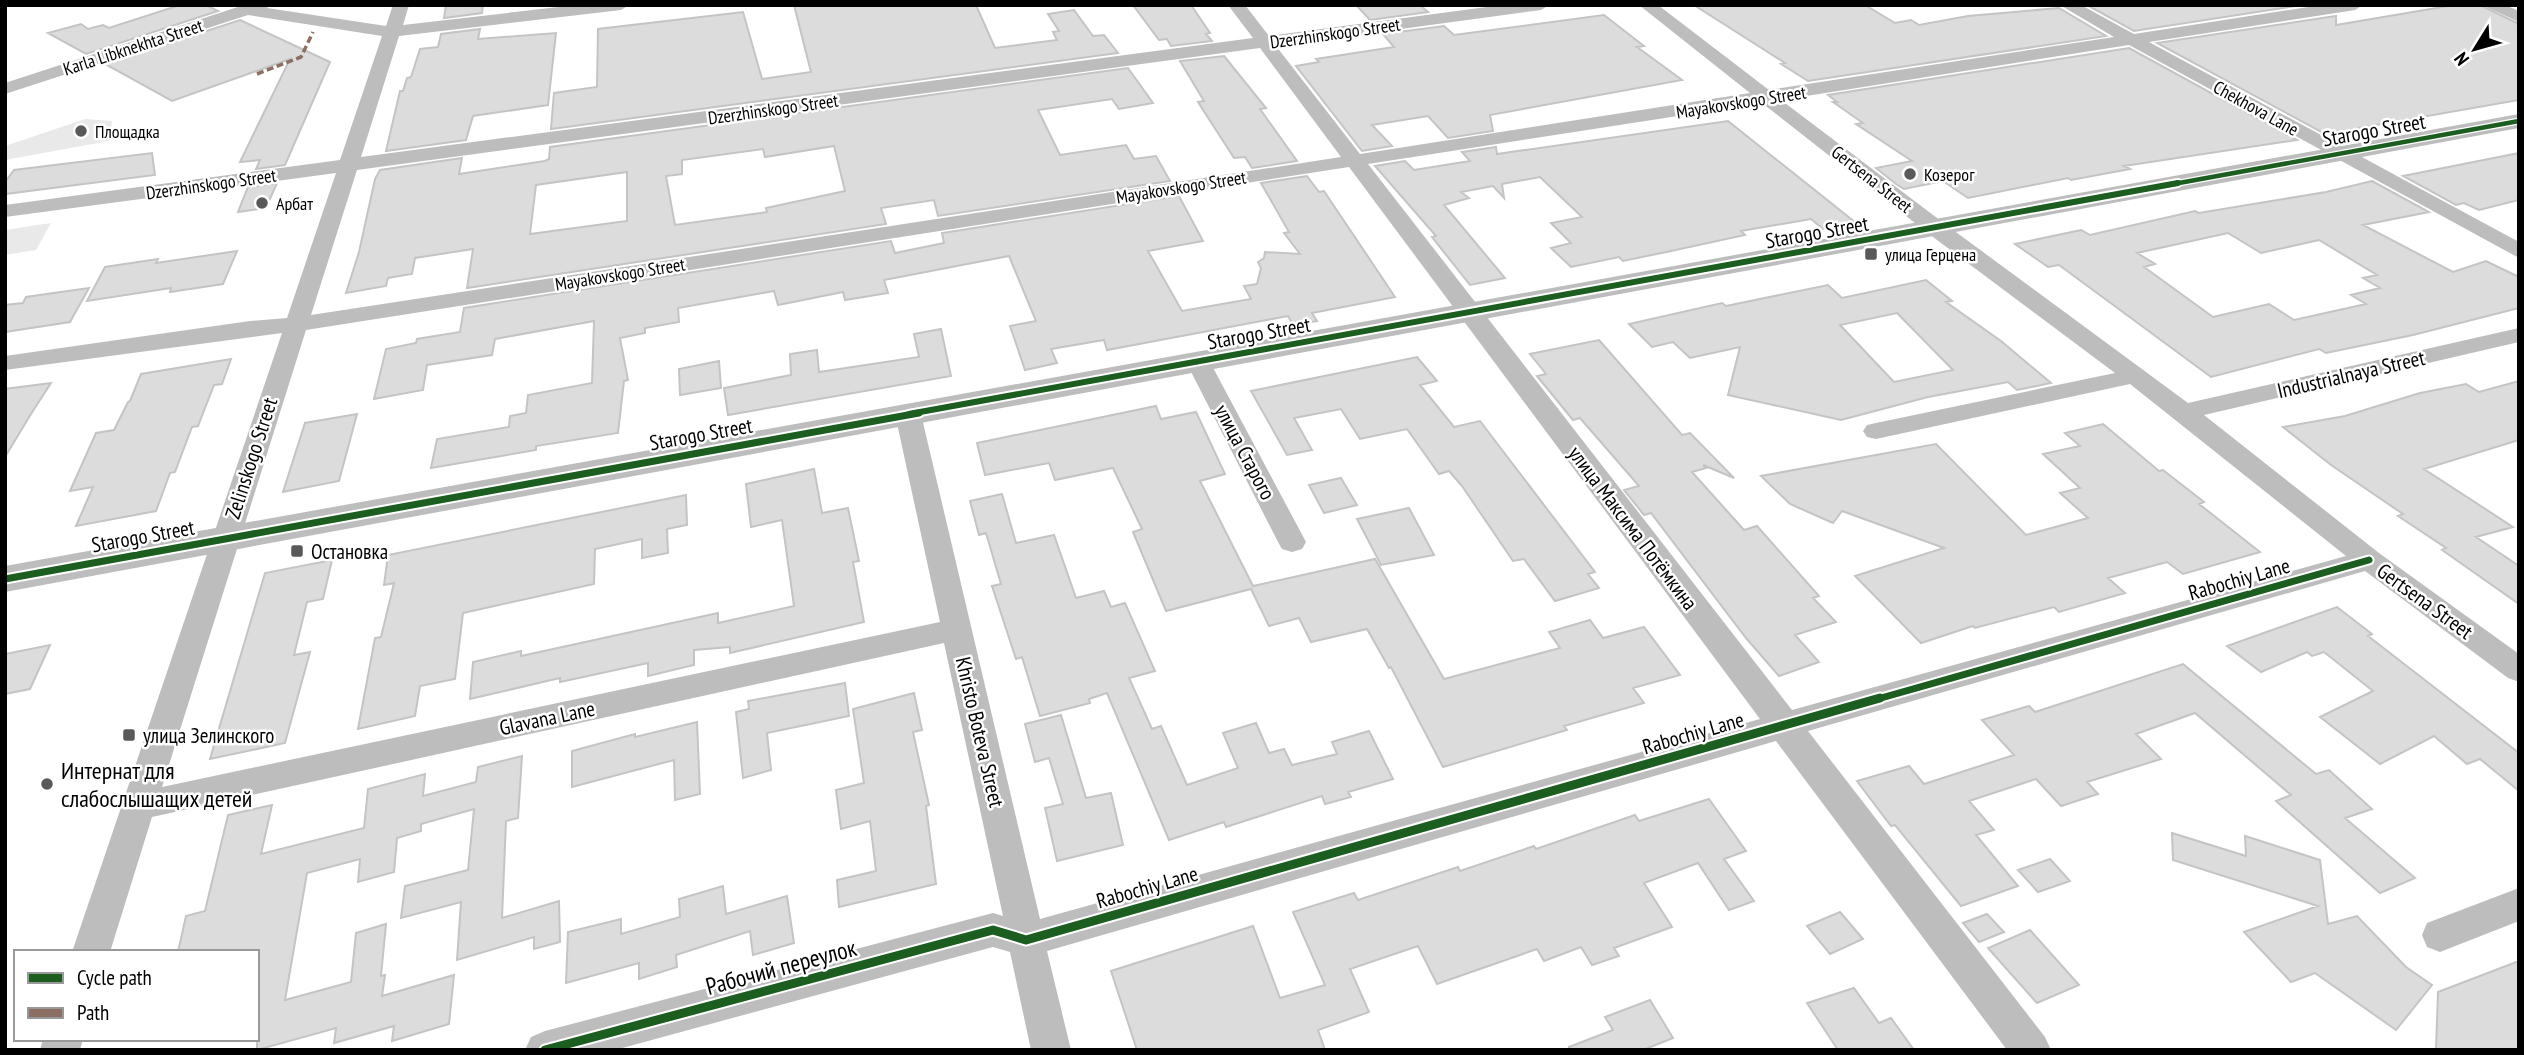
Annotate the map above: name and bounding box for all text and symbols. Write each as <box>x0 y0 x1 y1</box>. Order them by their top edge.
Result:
street label: Dzerzhinskogo Street <box>1268 12 1402 54</box>
street label: Karla Libknekhta Street <box>60 14 206 80</box>
north arrow <box>2440 14 2510 84</box>
text: N <box>2449 48 2474 71</box>
street label: Chekhova Lane <box>2209 75 2303 141</box>
street label: Mayakovskogo Street <box>1674 80 1808 124</box>
street label: Dzerzhinskogo Street <box>706 88 840 130</box>
street label: Starogo Street <box>2320 108 2428 152</box>
place label: Площадка <box>95 120 160 143</box>
marker: Площадка <box>73 123 89 139</box>
street label: Gertsena Street <box>1827 140 1917 218</box>
street label: Dzerzhinskogo Street <box>144 163 278 205</box>
place label: Козерог <box>1924 163 1975 186</box>
street label: Mayakovskogo Street <box>1114 165 1248 209</box>
marker: Козерог <box>1902 166 1918 182</box>
place label: Арбат <box>276 192 313 215</box>
marker: Арбат <box>254 195 270 211</box>
street label: Starogo Street <box>1763 210 1871 254</box>
place label: улица Герцена <box>1885 243 1976 266</box>
marker: улица Герцена <box>1863 246 1879 262</box>
street label: Mayakovskogo Street <box>553 252 687 296</box>
street label: Starogo Street <box>1205 311 1313 355</box>
street label: Industrialnaya Street <box>2275 344 2428 404</box>
street label: Zelinskogo Street <box>219 394 283 522</box>
street label: улица Старого <box>1209 400 1281 504</box>
street label: Starogo Street <box>647 412 755 456</box>
street label: улица Максима Потёмкина <box>1562 441 1704 615</box>
street label: Starogo Street <box>89 514 197 558</box>
place label: Остановка <box>311 538 388 565</box>
marker: Остановка <box>289 543 305 559</box>
street label: Rabochiy Lane <box>2185 552 2293 606</box>
street label: Gertsena Street <box>2372 557 2479 645</box>
street label: Khristo Boteva Street <box>950 654 1010 810</box>
street label: Glavana Lane <box>497 695 597 741</box>
street label: Rabochiy Lane <box>1639 706 1747 760</box>
place label: улица Зелинского <box>143 722 274 749</box>
marker: улица Зелинского <box>121 727 137 743</box>
place label: Интернат для слабослышащих детей <box>61 755 252 814</box>
marker: Интернат для слабослышащих детей <box>39 776 55 792</box>
street label: Rabochiy Lane <box>1093 860 1201 914</box>
street label: Рабочий переулок <box>702 932 860 1002</box>
legend <box>14 950 259 1041</box>
text: Cycle path <box>77 964 152 991</box>
text: Path <box>77 999 109 1026</box>

